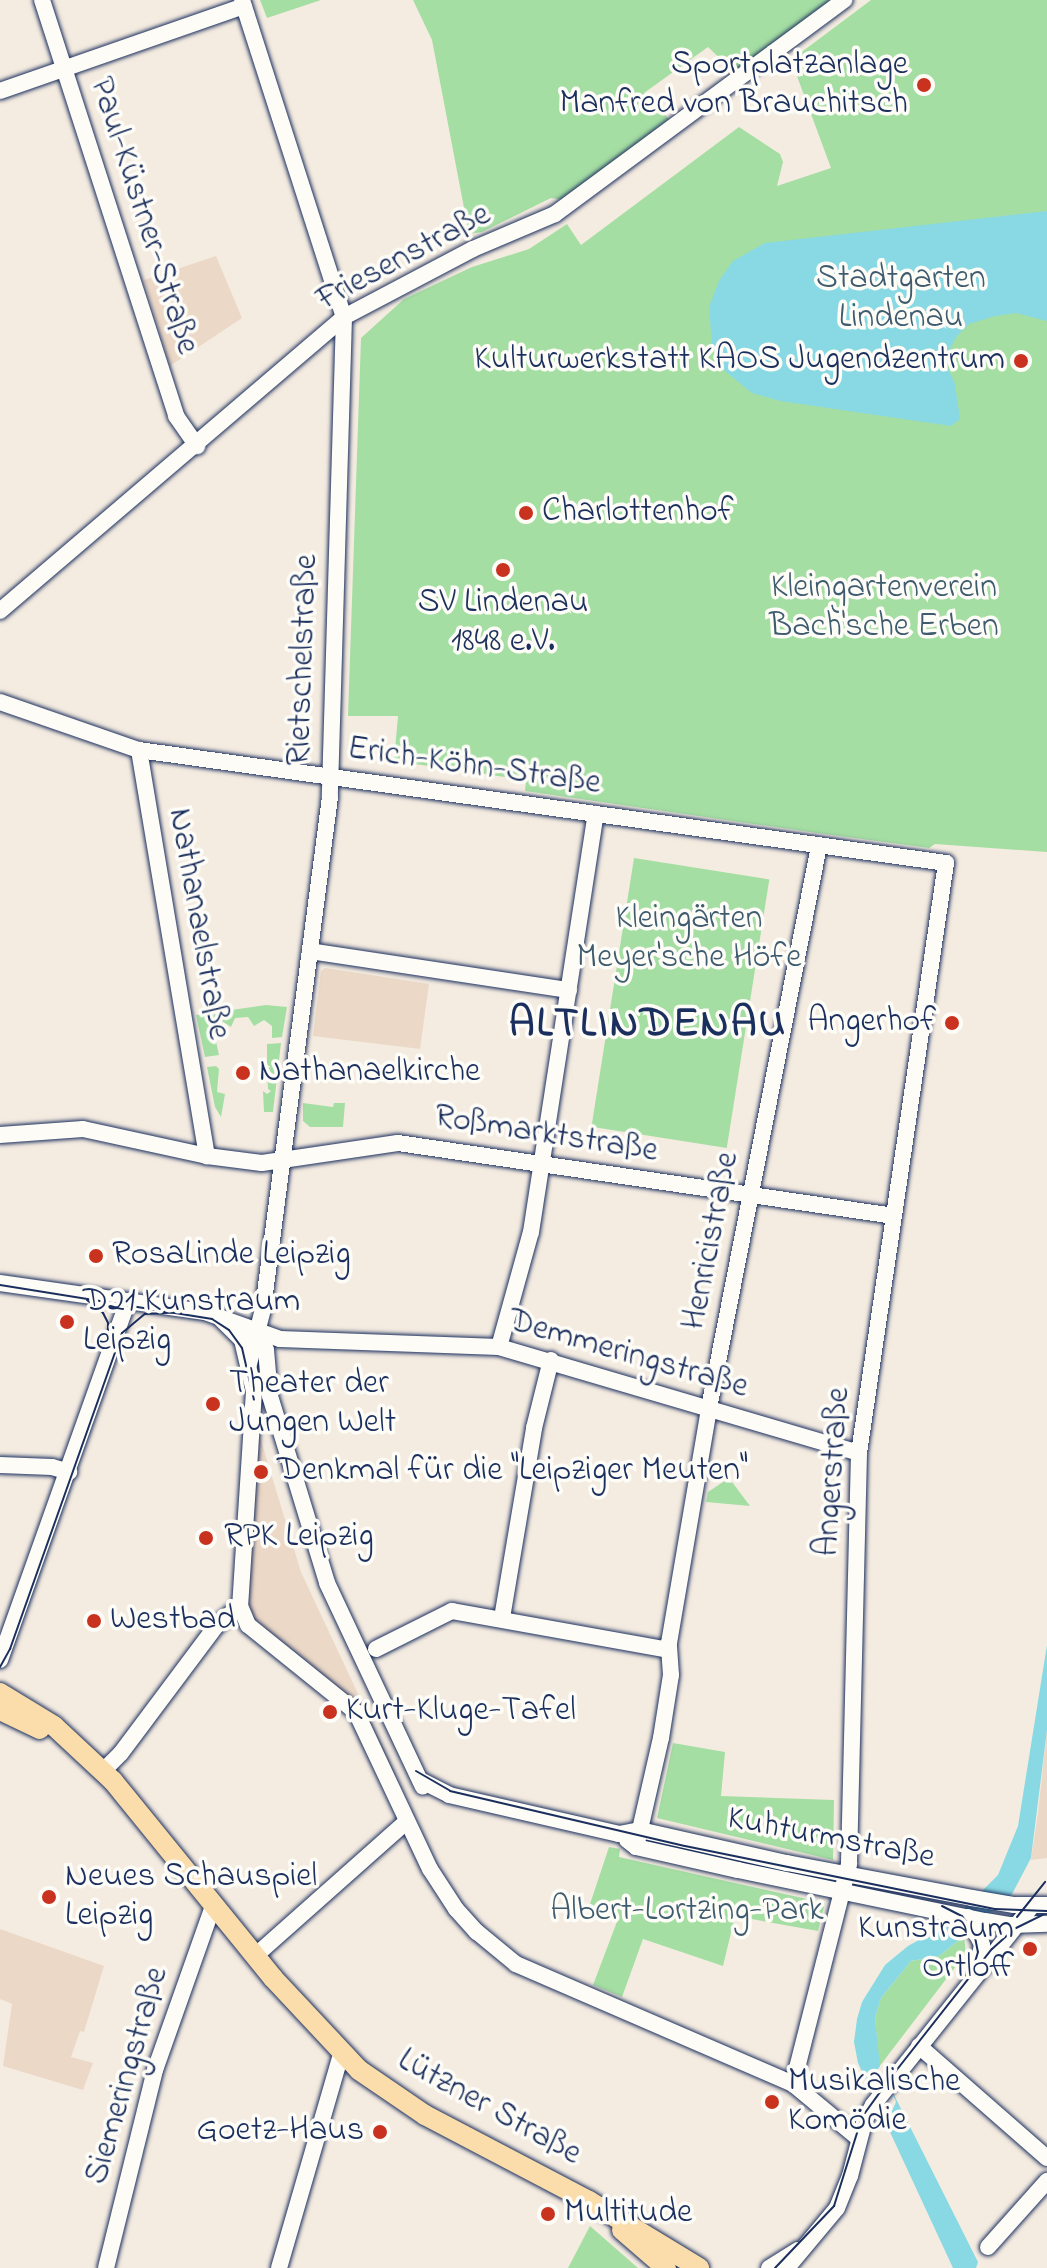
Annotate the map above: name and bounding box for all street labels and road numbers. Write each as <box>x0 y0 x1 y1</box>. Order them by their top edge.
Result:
street label: Paul-Küstner-Straße <box>79 72 207 360</box>
street label: Friesenstraße <box>310 195 498 321</box>
street label: Rietschelstraße <box>280 553 328 767</box>
street label: Erich-Köhn-Straße <box>345 729 603 805</box>
street label: Nathanaelstraße <box>158 805 238 1043</box>
street label: Roßmarktstraße <box>431 1097 661 1173</box>
street label: Henricistraße <box>675 1149 749 1333</box>
street label: Demmeringstraße <box>503 1301 753 1409</box>
street label: Angerstraße <box>808 1386 860 1558</box>
street label: Kuhturmstraße <box>724 1799 938 1879</box>
street label: Siemeringstraße <box>77 1963 179 2189</box>
street label: Lützner Straße <box>390 2041 588 2175</box>

